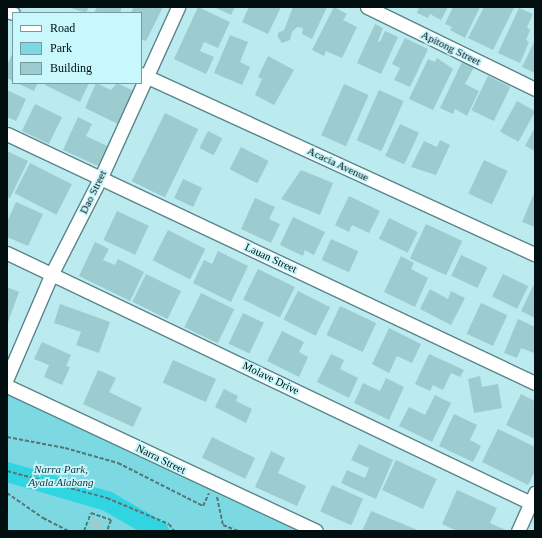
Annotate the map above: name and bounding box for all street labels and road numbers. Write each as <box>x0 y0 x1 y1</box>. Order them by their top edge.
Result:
street label: Apitong Street <box>419 28 483 68</box>
street label: Acacia Avenue <box>305 144 371 184</box>
street label: Dao Street <box>77 168 109 216</box>
street label: Lauan Street <box>243 240 299 276</box>
street label: Molave Drive <box>241 359 301 397</box>
street label: Narra Street <box>134 441 188 477</box>

